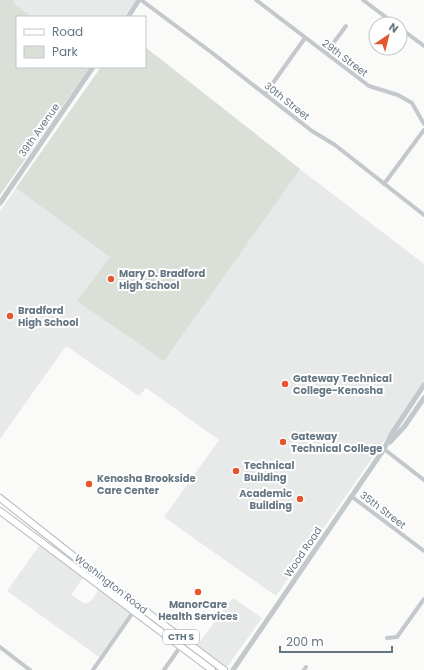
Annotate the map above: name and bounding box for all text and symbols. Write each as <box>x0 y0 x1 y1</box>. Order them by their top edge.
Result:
legend <box>16 16 146 68</box>
north arrow <box>368 16 408 56</box>
text: N <box>386 19 402 37</box>
text: Road <box>52 23 83 40</box>
street label: 29th Street <box>319 36 371 80</box>
text: Park <box>52 43 79 60</box>
street label: 30th Street <box>261 78 313 124</box>
street label: 39th Avenue <box>15 100 63 160</box>
place label: Mary D. Bradford High School <box>119 266 206 293</box>
marker: Mary D. Bradford High School <box>106 274 116 284</box>
place label: Bradford High School <box>18 303 79 330</box>
marker: Bradford High School <box>5 311 15 321</box>
place label: Gateway Technical College-Kenosha <box>293 371 392 398</box>
marker: Gateway Technical College-Kenosha <box>280 379 290 389</box>
place label: Gateway Technical College <box>291 429 382 456</box>
marker: Gateway Technical College <box>278 437 288 447</box>
place label: Technical Building <box>244 458 294 485</box>
marker: Technical Building <box>231 466 241 476</box>
place label: Kenosha Brookside Care Center <box>97 471 196 498</box>
marker: Kenosha Brookside Care Center <box>84 479 94 489</box>
place label: Academic Building <box>239 486 292 513</box>
street label: 35th Street <box>357 488 409 532</box>
marker: Academic Building <box>295 494 305 504</box>
street label: Wood Road <box>281 524 325 580</box>
street label: Washington Road <box>71 551 151 617</box>
marker: ManorCare Health Services <box>193 587 203 597</box>
place label: ManorCare Health Services <box>158 597 238 624</box>
scale bar <box>280 628 392 654</box>
road number: CTH S <box>163 630 199 644</box>
text: 200 m <box>286 633 324 650</box>

